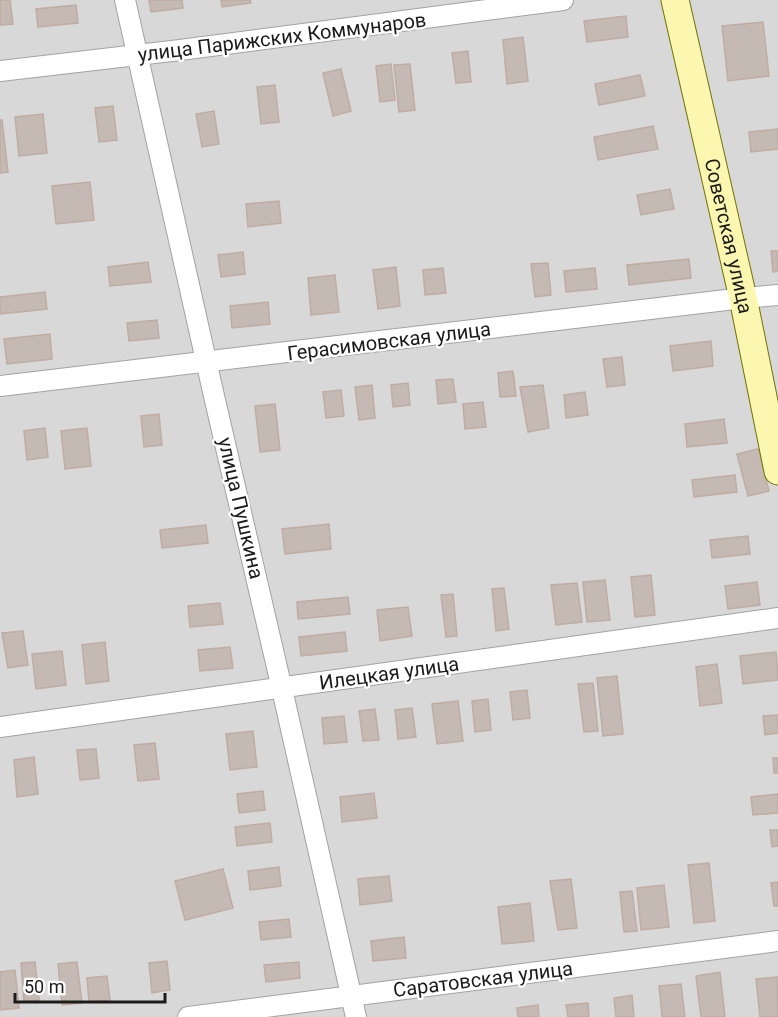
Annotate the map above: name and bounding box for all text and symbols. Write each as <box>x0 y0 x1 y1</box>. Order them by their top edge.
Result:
street label: улица Парижских Коммунаров <box>137 7 427 67</box>
street label: Советская улица <box>700 156 758 316</box>
street label: Герасимовская улица <box>286 317 492 365</box>
street label: улица Пушкина <box>213 435 269 581</box>
street label: Илецкая улица <box>318 651 460 695</box>
street label: Саратовская улица <box>392 956 574 1002</box>
scale bar <box>15 966 165 1004</box>
text: 50 m <box>24 976 64 997</box>

